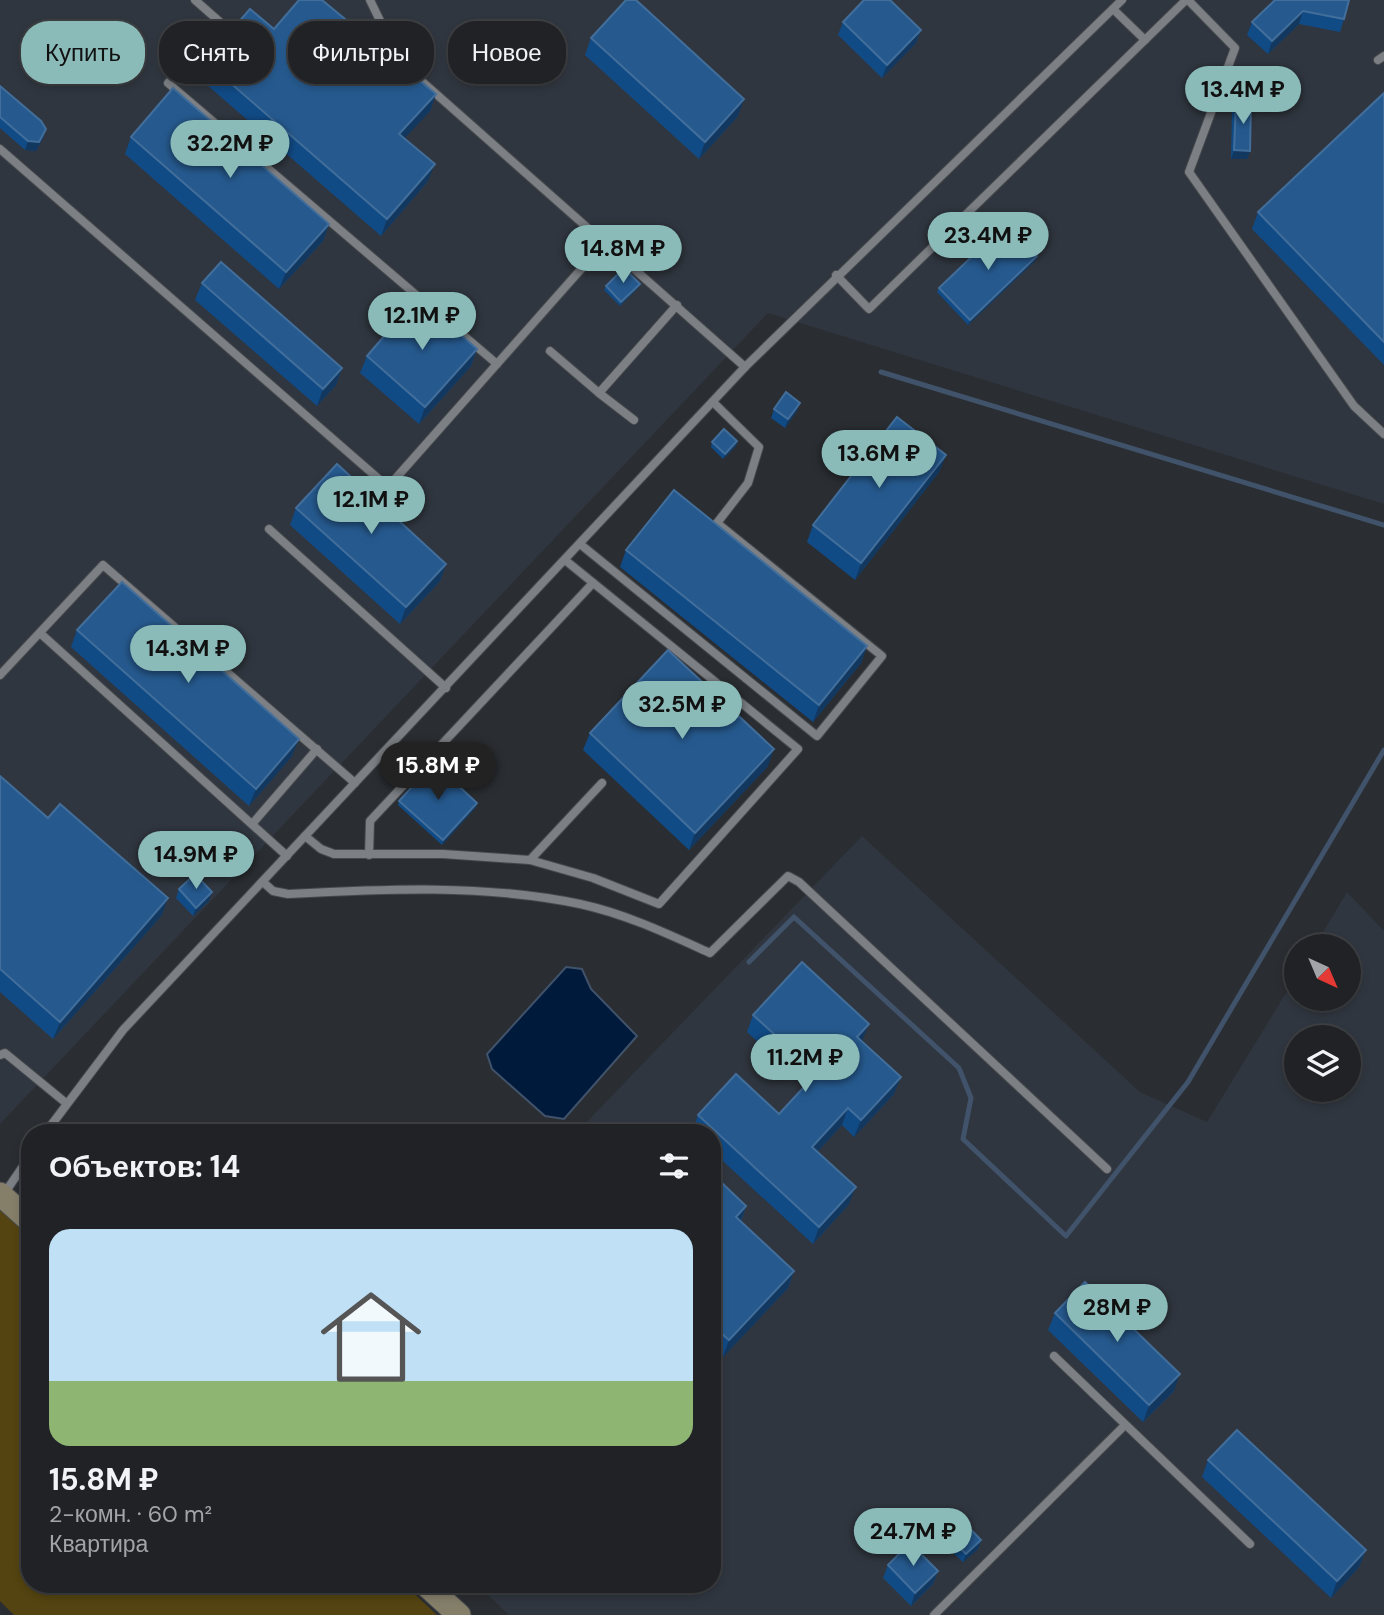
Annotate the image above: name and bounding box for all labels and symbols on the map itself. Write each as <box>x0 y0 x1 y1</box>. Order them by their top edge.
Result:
pin: 13.4M ₽ <box>1178 66 1308 126</box>
pin: 32.2M ₽ <box>165 120 295 180</box>
pin: 23.4M ₽ <box>923 212 1053 272</box>
pin: 14.8M ₽ <box>558 226 688 285</box>
pin: 12.1M ₽ <box>357 292 487 352</box>
pin: 13.6M ₽ <box>814 430 944 490</box>
pin: 12.1M ₽ <box>306 476 436 536</box>
pin: 14.3M ₽ <box>123 626 253 685</box>
pin: 32.5M ₽ <box>617 682 747 741</box>
pin: 15.8M ₽ <box>373 742 503 802</box>
pin: 14.9M ₽ <box>131 832 261 891</box>
north arrow <box>1284 934 1362 1012</box>
pin: 11.2M ₽ <box>740 1034 870 1094</box>
pin: 28M ₽ <box>1068 1284 1166 1344</box>
pin: 24.7M ₽ <box>848 1508 978 1568</box>

